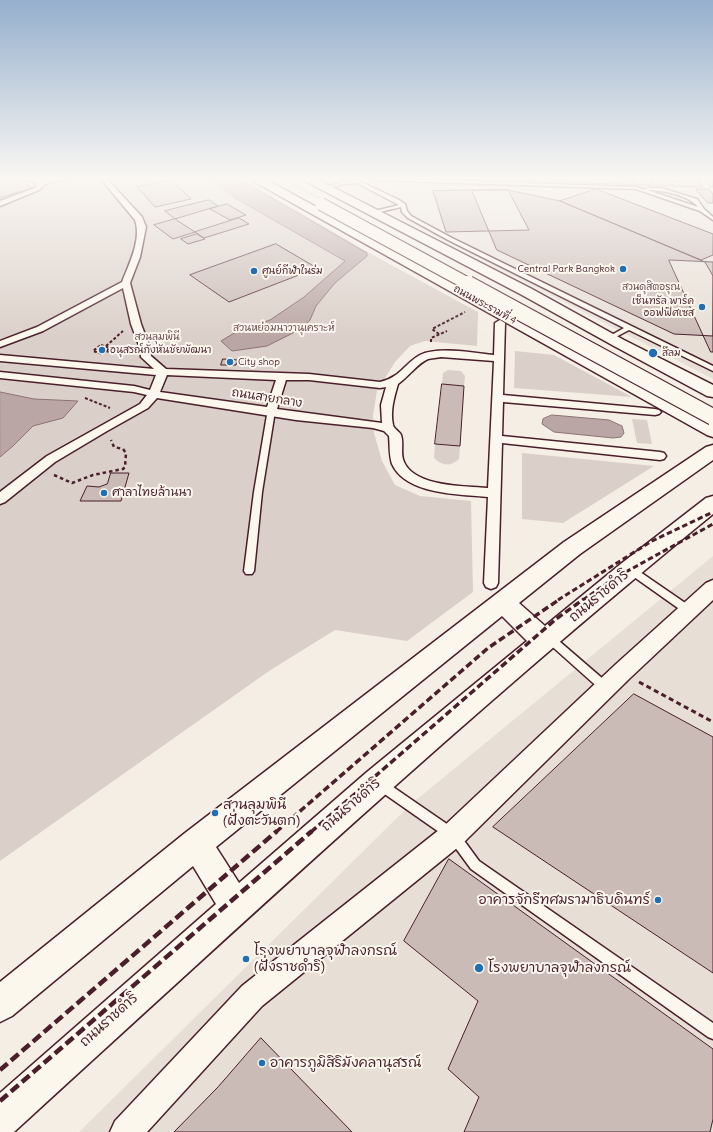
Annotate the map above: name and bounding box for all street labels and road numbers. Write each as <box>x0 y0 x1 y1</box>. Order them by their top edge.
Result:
street label: ถนนพระรามที่ 4 <box>452 283 518 327</box>
street label: ถนนสายกลาง <box>231 385 303 411</box>
street label: ถนนราชดำริ <box>566 566 632 626</box>
street label: ถนนราชดำริ <box>318 775 384 835</box>
street label: ถนนราชดำริ <box>76 989 142 1051</box>

